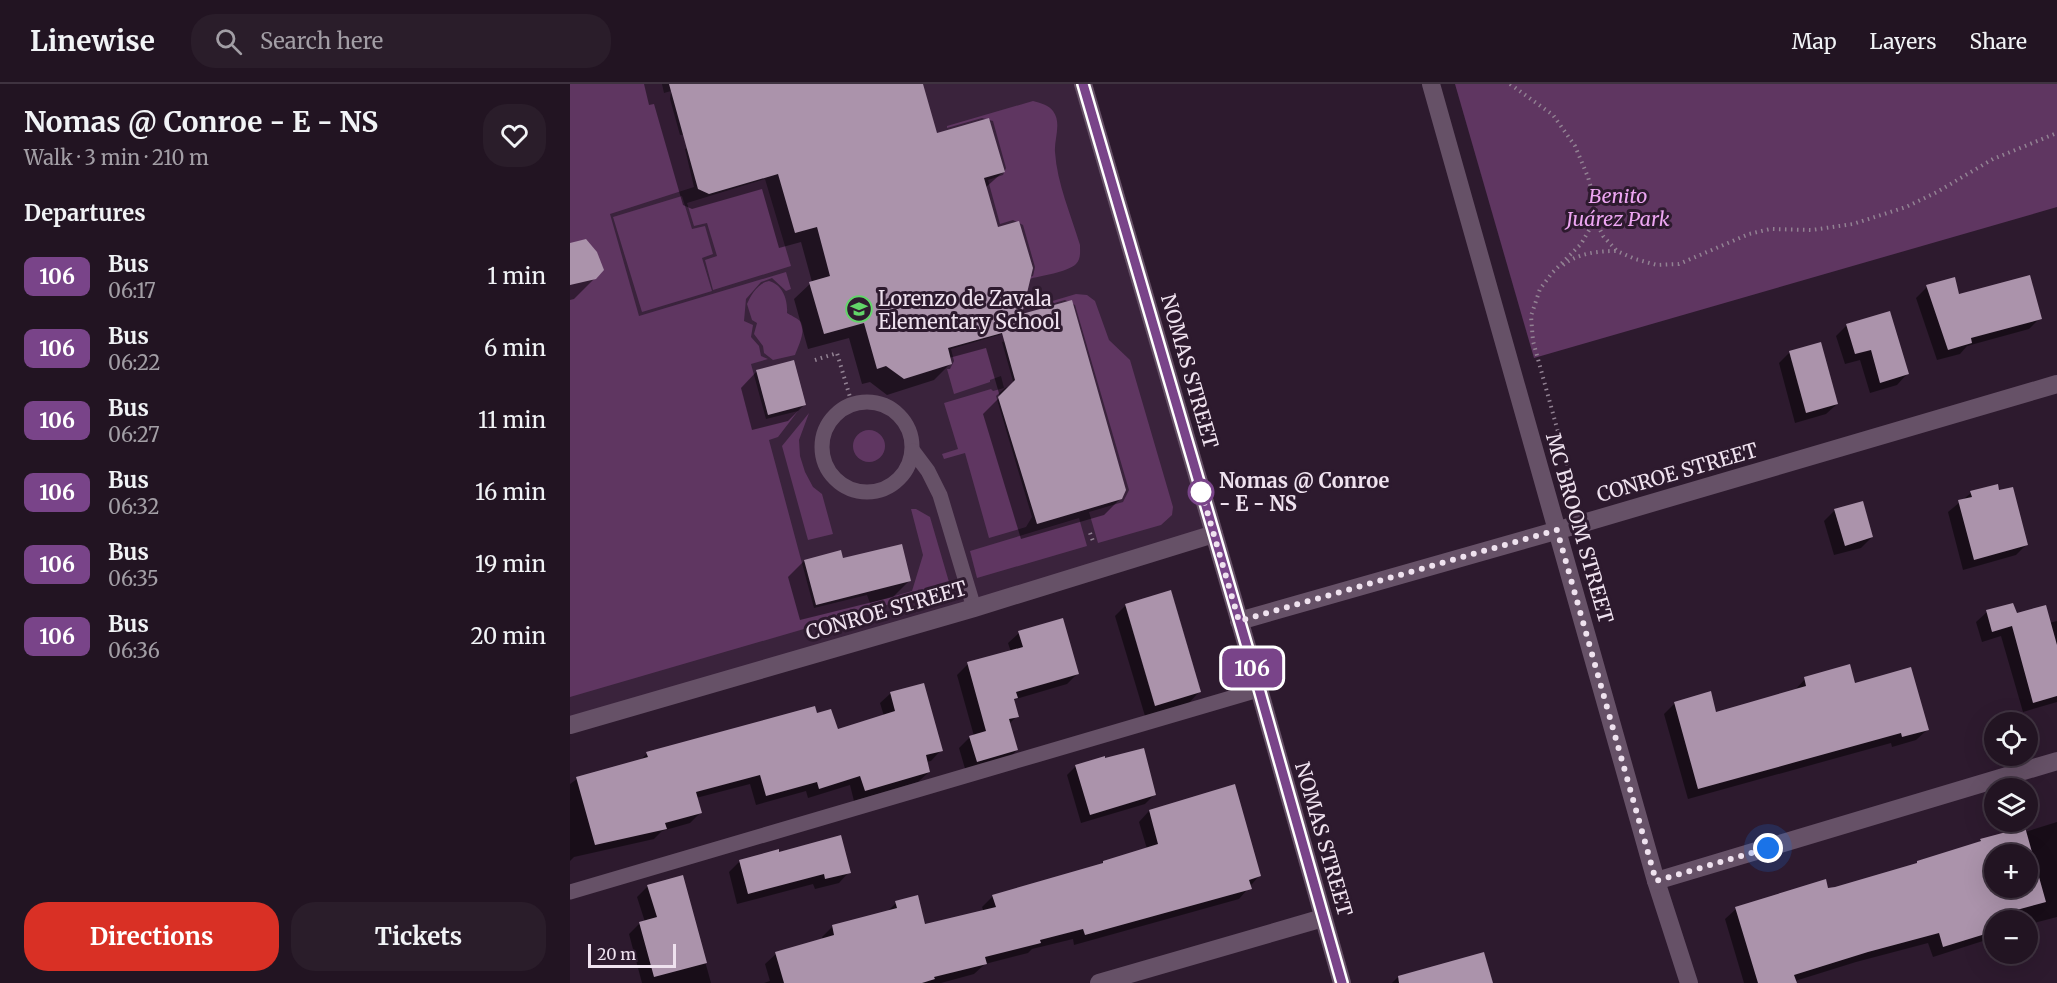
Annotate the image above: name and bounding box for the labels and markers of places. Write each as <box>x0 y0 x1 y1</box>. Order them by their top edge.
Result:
place label: Lorenzo de Zavala Elementary School <box>878 286 1060 334</box>
school or university icon: Lorenzo de Zavala Elementary School <box>844 294 874 324</box>
place label: Nomas @ Conroe - E - NS <box>1219 468 1390 516</box>
marker: Nomas @ Conroe - E - NS <box>1188 479 1214 505</box>

